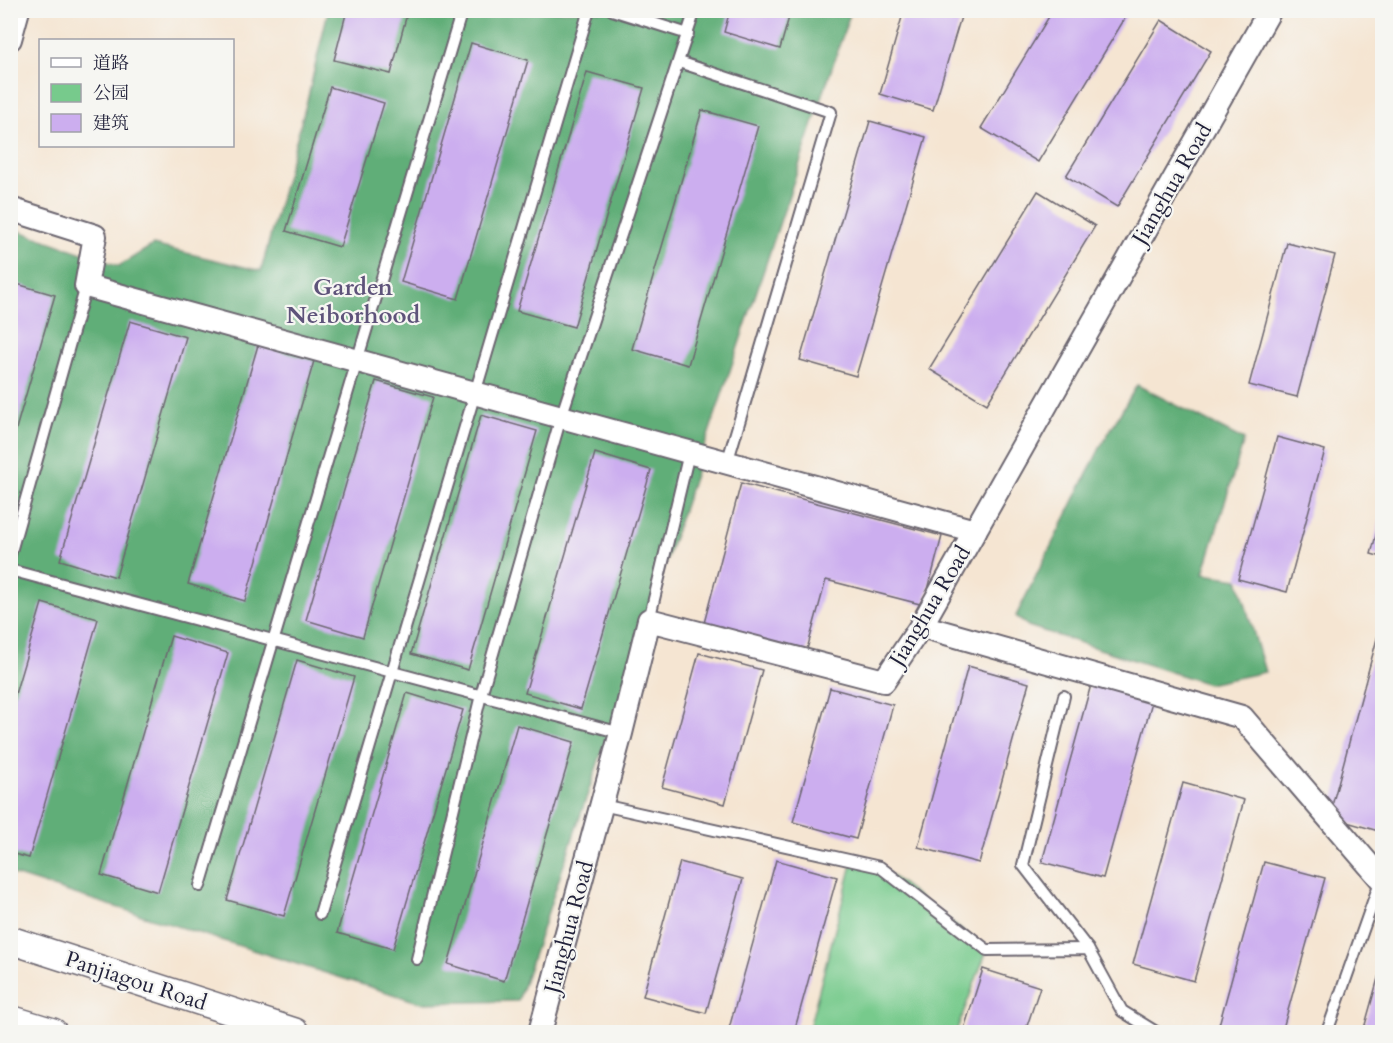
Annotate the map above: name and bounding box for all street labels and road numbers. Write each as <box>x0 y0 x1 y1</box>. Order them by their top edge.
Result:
street label: Jianghua Road <box>1124 117 1219 253</box>
street label: Jianghua Road <box>881 540 978 675</box>
street label: Jianghua Road <box>536 857 601 999</box>
street label: Panjiagou Road <box>61 944 211 1018</box>

